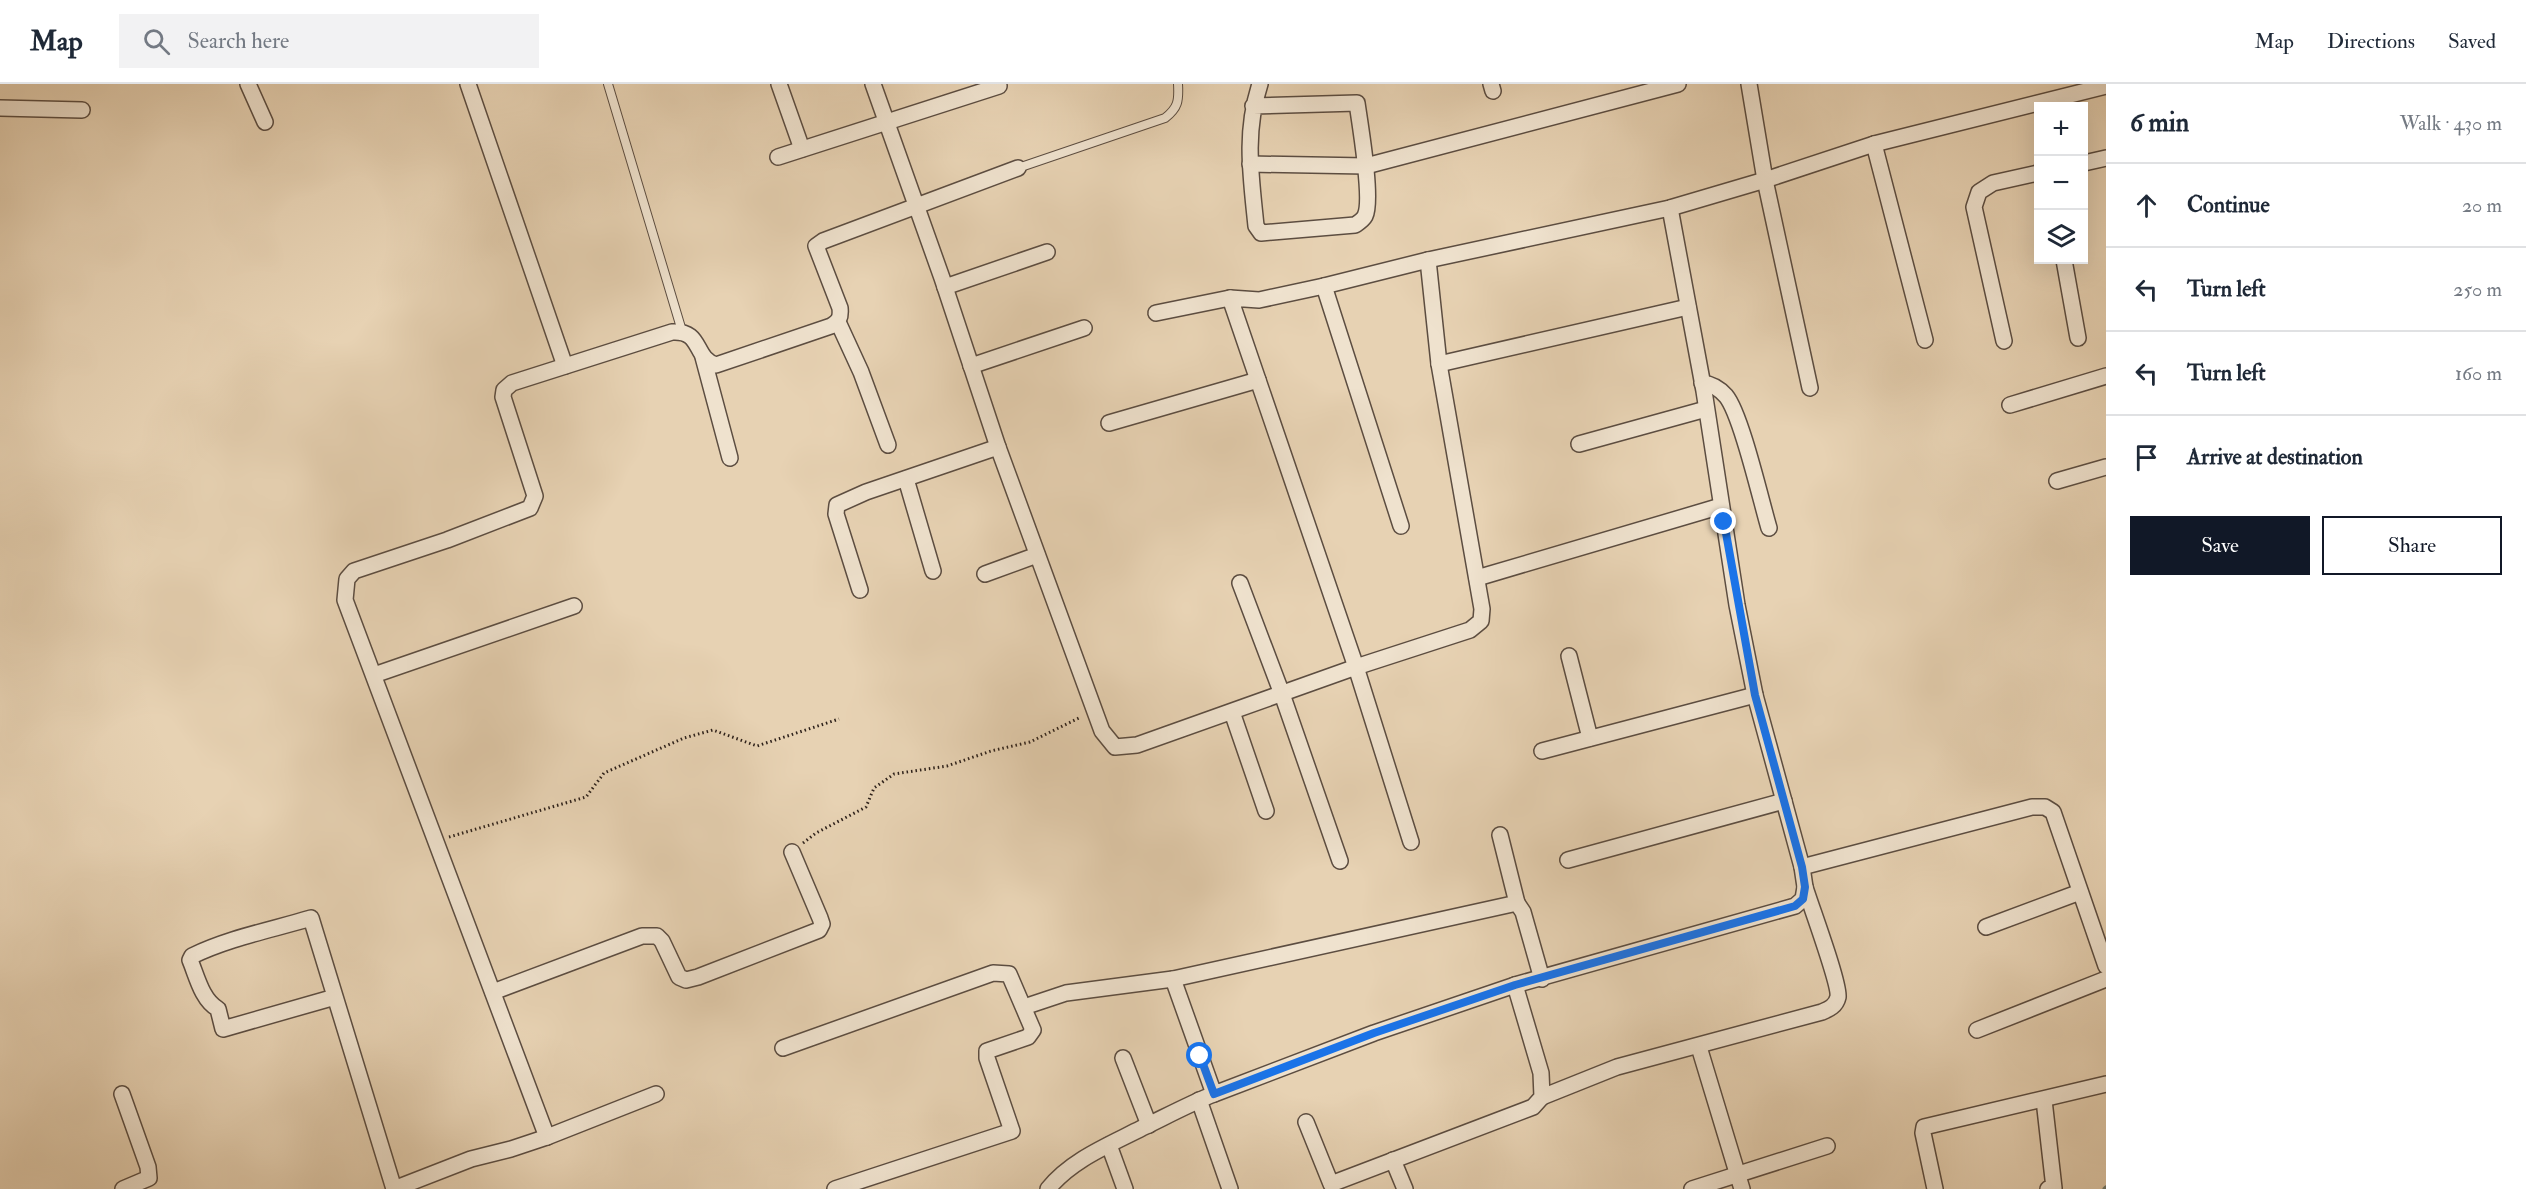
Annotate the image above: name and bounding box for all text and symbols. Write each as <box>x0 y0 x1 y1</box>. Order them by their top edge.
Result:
search box <box>119 14 539 68</box>
text: Map <box>30 24 83 59</box>
icon: search <box>140 25 173 58</box>
text: Search here <box>188 27 289 55</box>
text: Map <box>2254 28 2294 55</box>
text: Directions <box>2327 28 2415 55</box>
text: Saved <box>2448 28 2496 55</box>
map controls <box>2034 102 2088 264</box>
button: + <box>2034 102 2088 156</box>
text: 6 min <box>2130 107 2189 139</box>
text: Walk · 430 m <box>2400 111 2502 136</box>
button: − <box>2034 156 2088 210</box>
icon: ahead <box>2130 189 2163 222</box>
text: Continue <box>2187 191 2270 219</box>
text: 20 m <box>2462 193 2502 218</box>
button: layers <box>2034 210 2088 264</box>
icon: left <box>2130 273 2163 306</box>
text: Turn left <box>2187 275 2266 303</box>
text: 250 m <box>2453 277 2502 302</box>
icon: left <box>2130 357 2163 390</box>
text: Turn left <box>2187 359 2266 387</box>
text: 160 m <box>2455 361 2502 386</box>
icon: arrive <box>2130 441 2163 474</box>
text: Arrive at destination <box>2187 443 2363 471</box>
route end <box>1710 508 1736 534</box>
button: Save <box>2130 516 2310 575</box>
button: Share <box>2322 516 2502 575</box>
route start <box>1186 1042 1212 1068</box>

